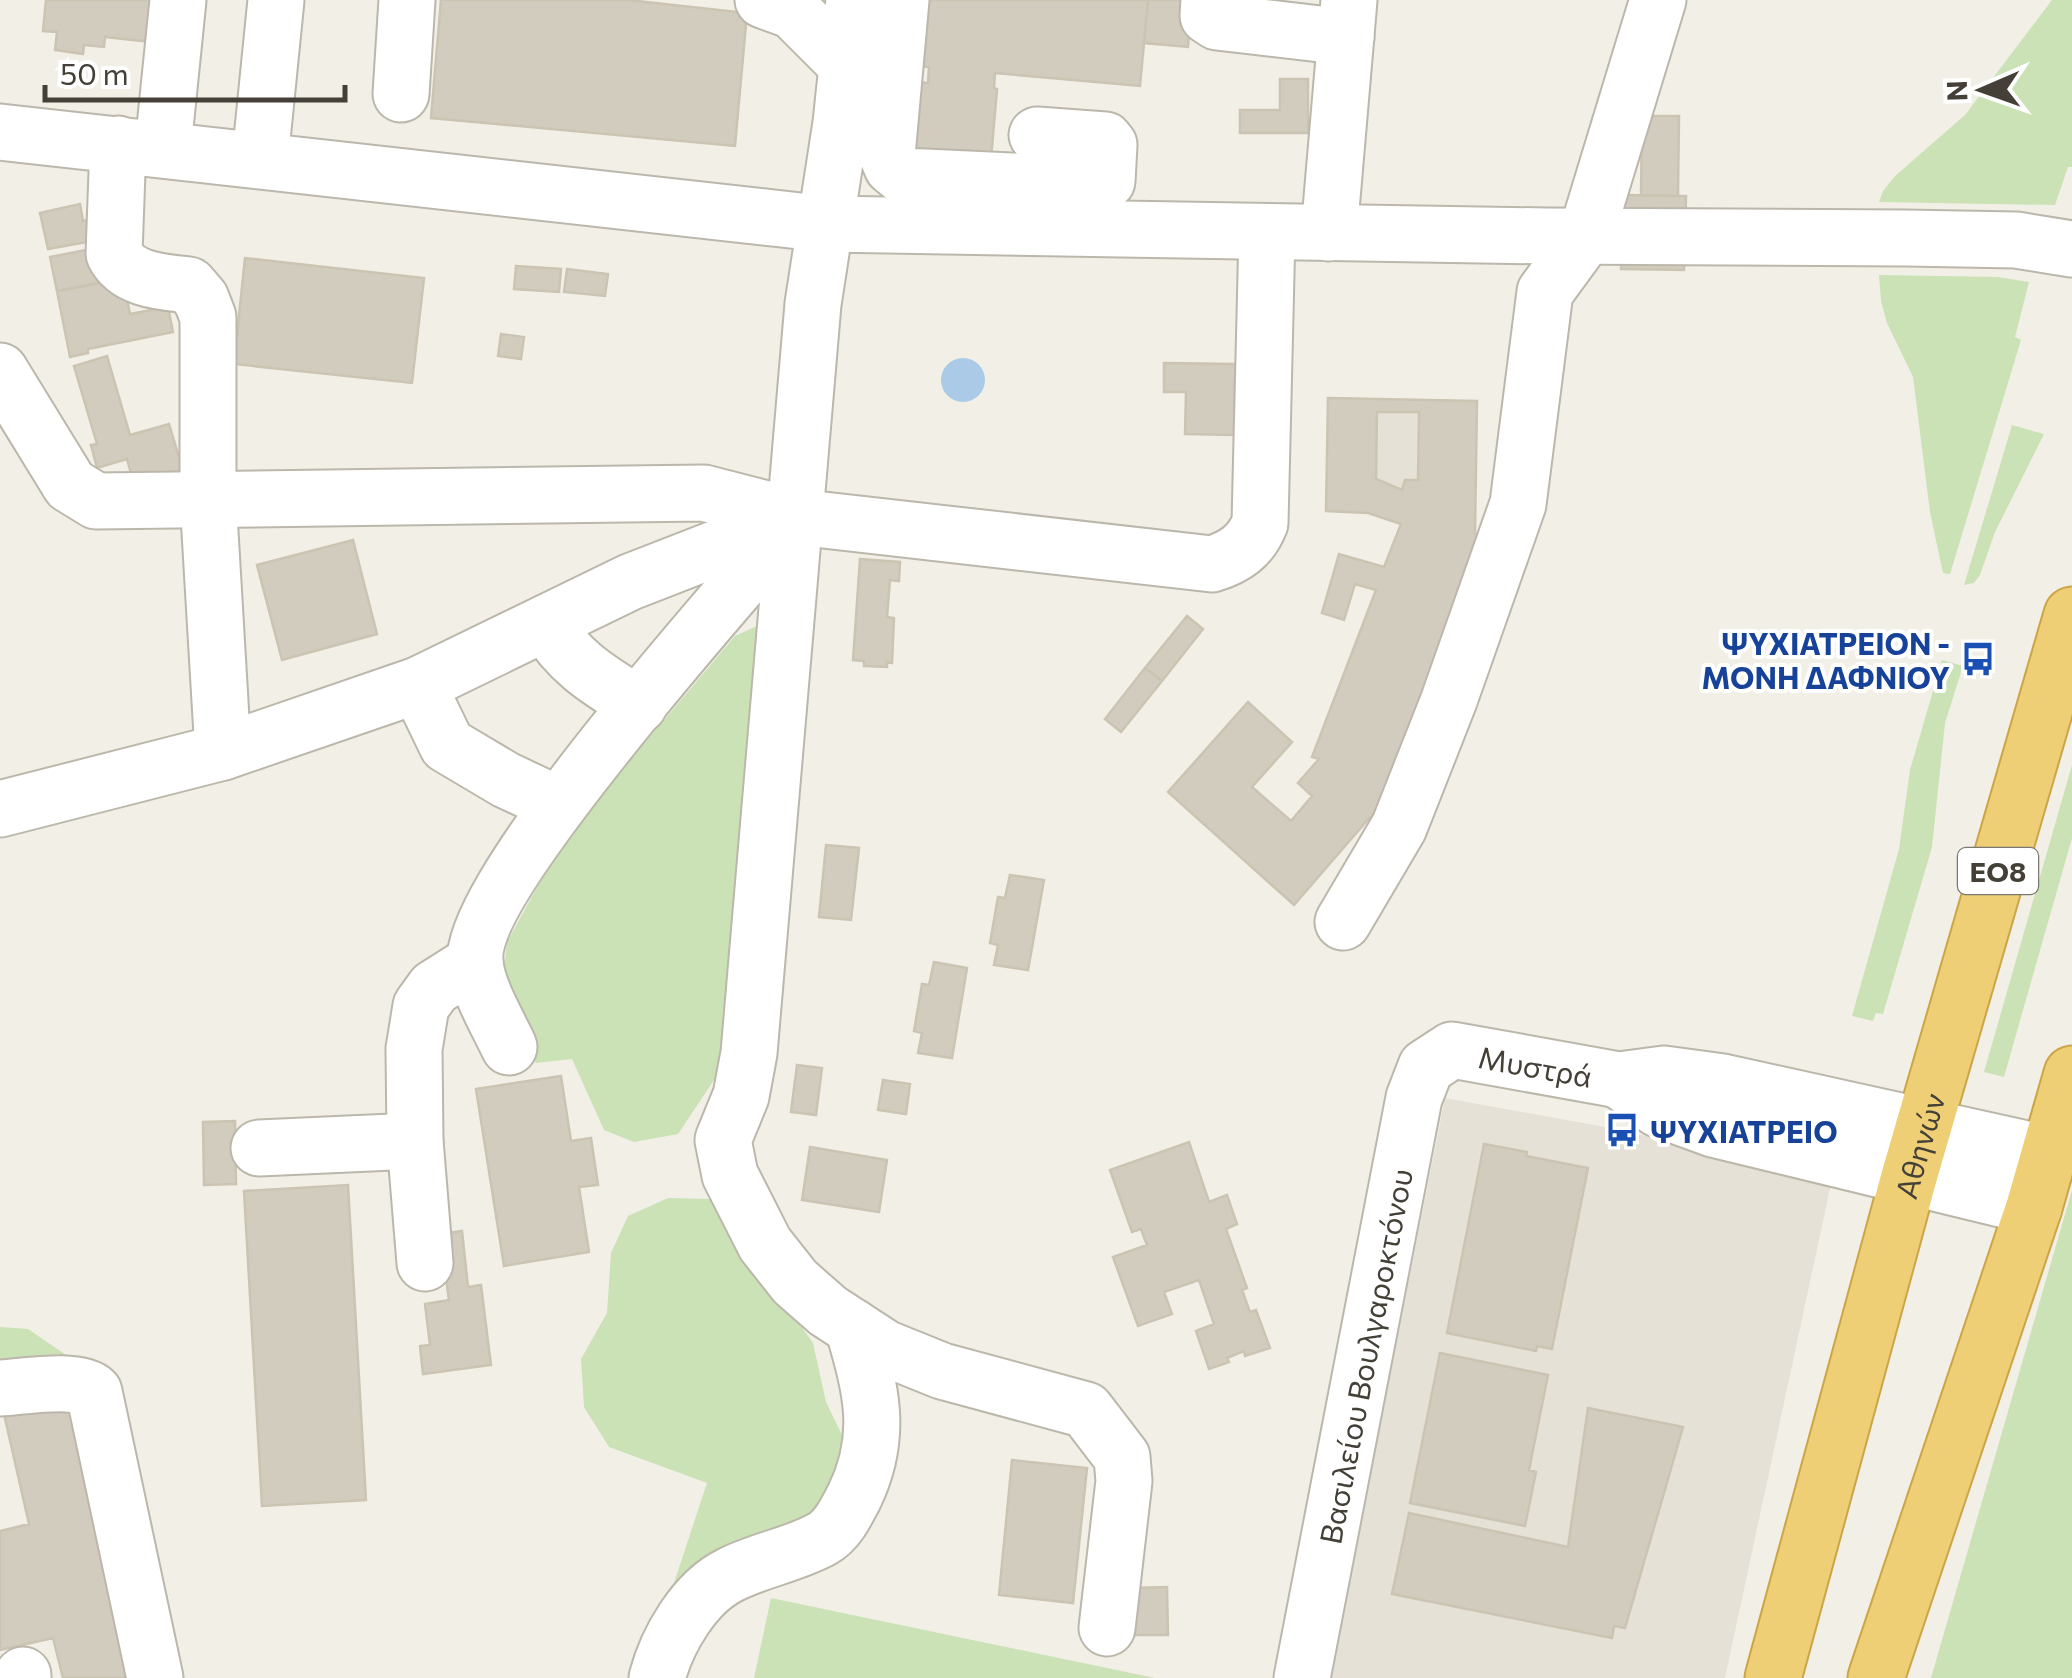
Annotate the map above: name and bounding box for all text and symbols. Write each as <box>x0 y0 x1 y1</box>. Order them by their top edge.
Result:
scale bar <box>45 40 345 102</box>
north arrow <box>1932 40 2032 140</box>
text: 50 m <box>60 54 129 91</box>
text: N <box>1939 80 1973 102</box>
place label: ΨΥΧΙΑΤΡΕΙΟΝ - ΜΟΝΗ ΔΑΦΝΙΟΥ <box>1702 624 1950 695</box>
bus stop icon: ΨΥΧΙΑΤΡΕΙΟΝ - ΜΟΝΗ ΔΑΦΝΙΟΥ <box>1959 640 1997 678</box>
road number: ΕΟ8 <box>1958 848 2038 894</box>
street label: Μυστρά <box>1476 1037 1595 1093</box>
street label: Αθηνών <box>1886 1089 1951 1202</box>
bus stop icon: ΨΥΧΙΑΤΡΕΙΟ <box>1603 1111 1641 1149</box>
place label: ΨΥΧΙΑΤΡΕΙΟ <box>1650 1112 1838 1149</box>
street label: Βασιλείου Βουλγαροκτόνου <box>1310 1165 1419 1547</box>

